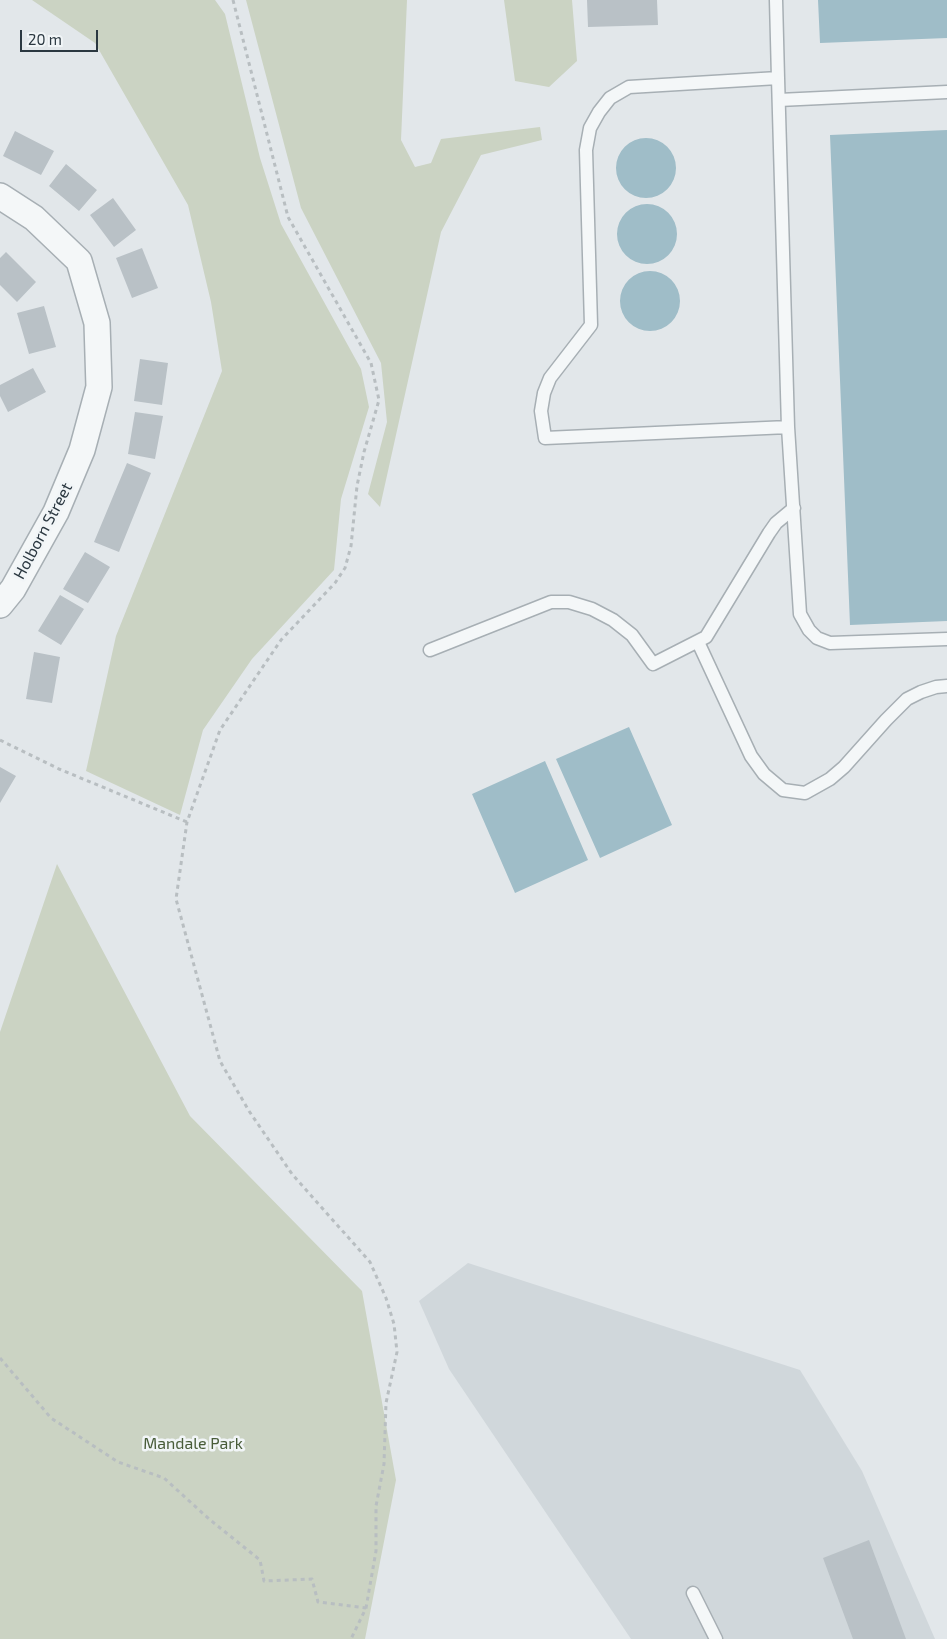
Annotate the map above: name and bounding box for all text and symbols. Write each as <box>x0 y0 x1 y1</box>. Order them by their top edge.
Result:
scale bar <box>22 20 100 52</box>
text: 20 m <box>28 30 62 48</box>
street label: Holborn Street <box>10 479 76 583</box>
park label: Mandale Park <box>143 1434 243 1454</box>

